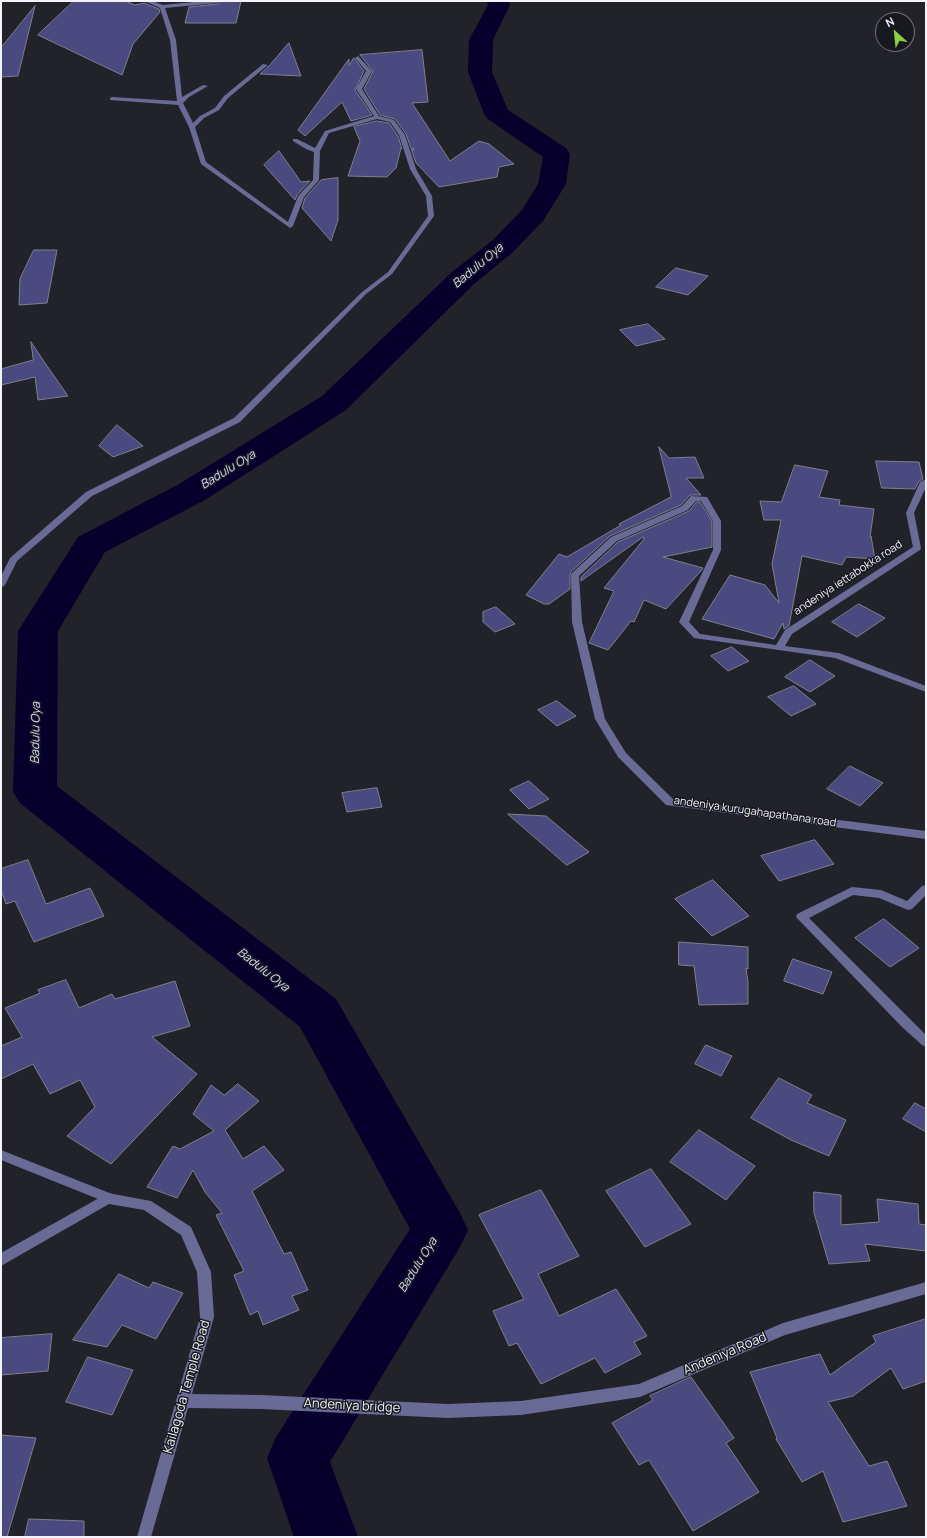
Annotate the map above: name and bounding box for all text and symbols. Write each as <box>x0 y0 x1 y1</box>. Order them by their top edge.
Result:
north arrow <box>875 12 915 52</box>
text: N <box>883 13 897 30</box>
water label: Badulu Oya <box>450 241 506 291</box>
water label: Badulu Oya <box>198 447 258 493</box>
street label: andeniya iettabokka road <box>791 538 905 618</box>
water label: Badulu Oya <box>28 702 44 764</box>
street label: andeniya kurugahapathana road <box>673 794 837 830</box>
water label: Badulu Oya <box>234 945 292 995</box>
water label: Badulu Oya <box>395 1235 441 1295</box>
street label: Kailagoda Temple Road <box>160 1319 214 1455</box>
street label: Andeniya Road <box>681 1329 769 1379</box>
street label: Andeniya bridge <box>303 1396 401 1416</box>

